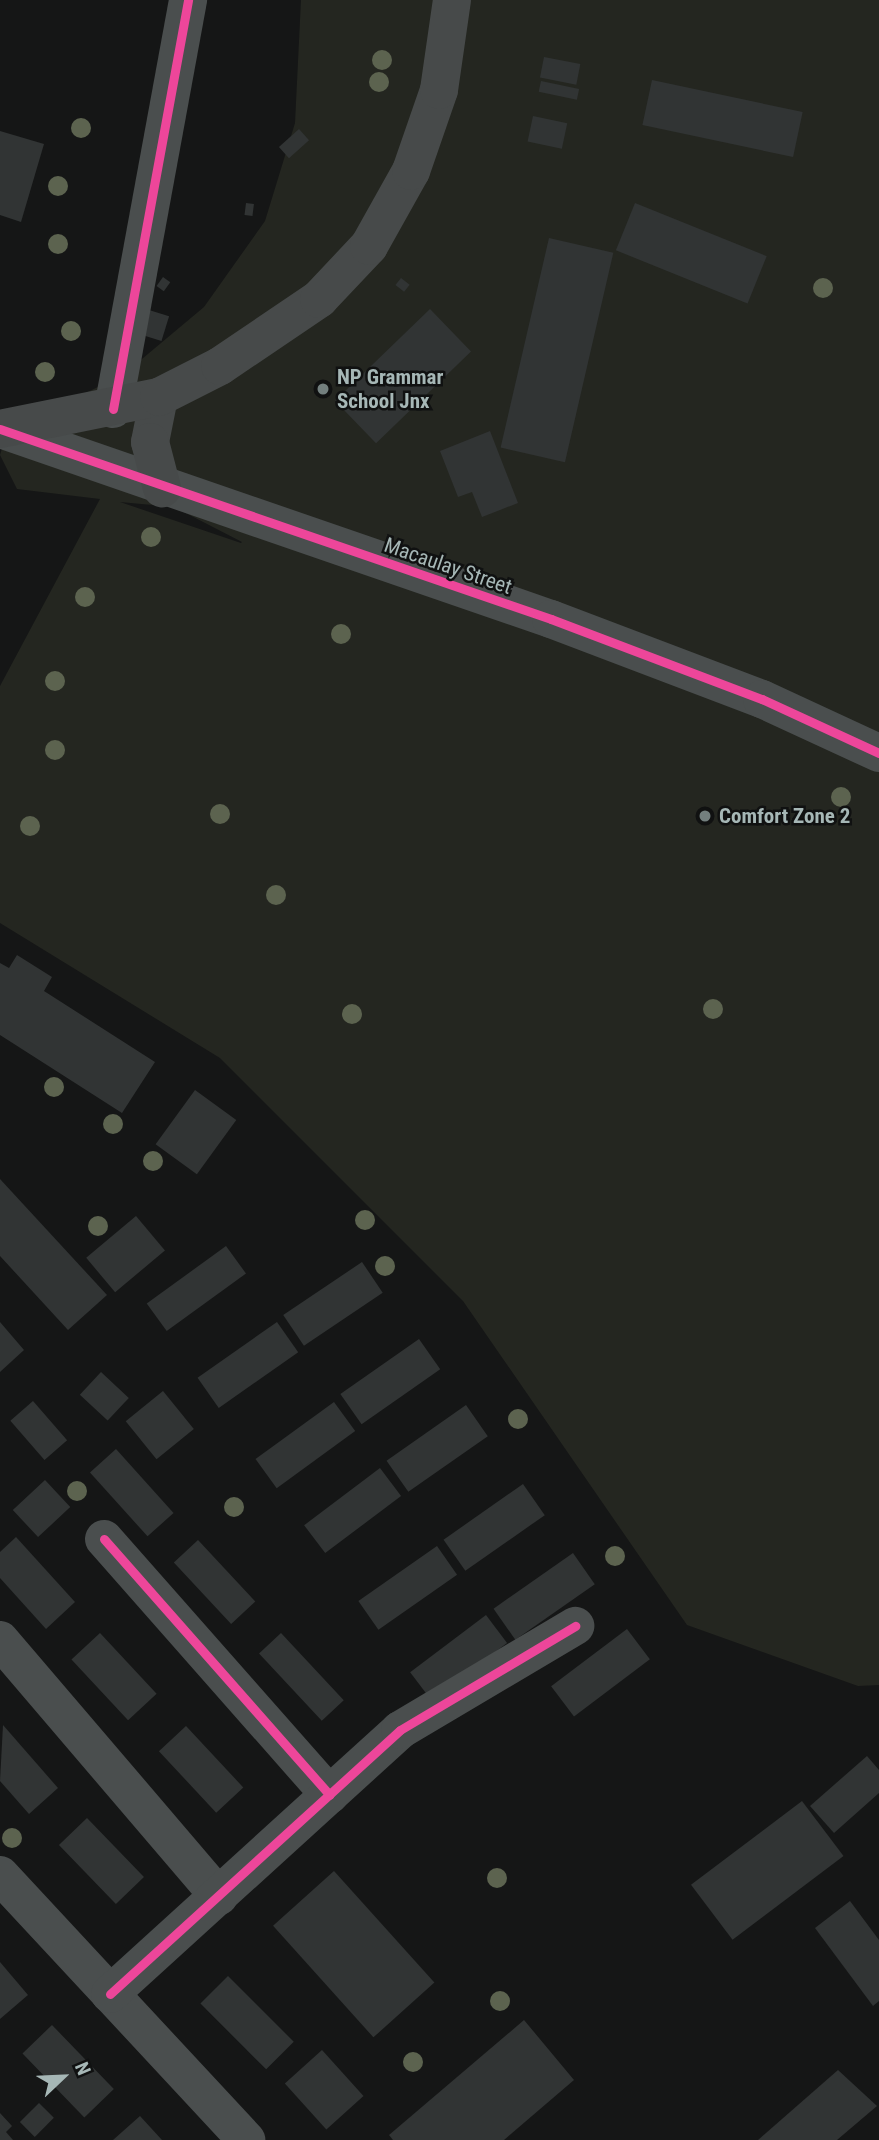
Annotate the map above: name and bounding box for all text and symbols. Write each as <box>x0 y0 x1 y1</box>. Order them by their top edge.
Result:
place label: NP Grammar School Jnx <box>337 364 443 414</box>
marker: NP Grammar School Jnx <box>315 381 331 397</box>
street label: Macaulay Street <box>381 532 515 600</box>
place label: Comfort Zone 2 <box>719 803 850 829</box>
marker: Comfort Zone 2 <box>697 808 713 824</box>
north arrow <box>28 2042 98 2112</box>
text: N <box>70 2059 96 2078</box>

